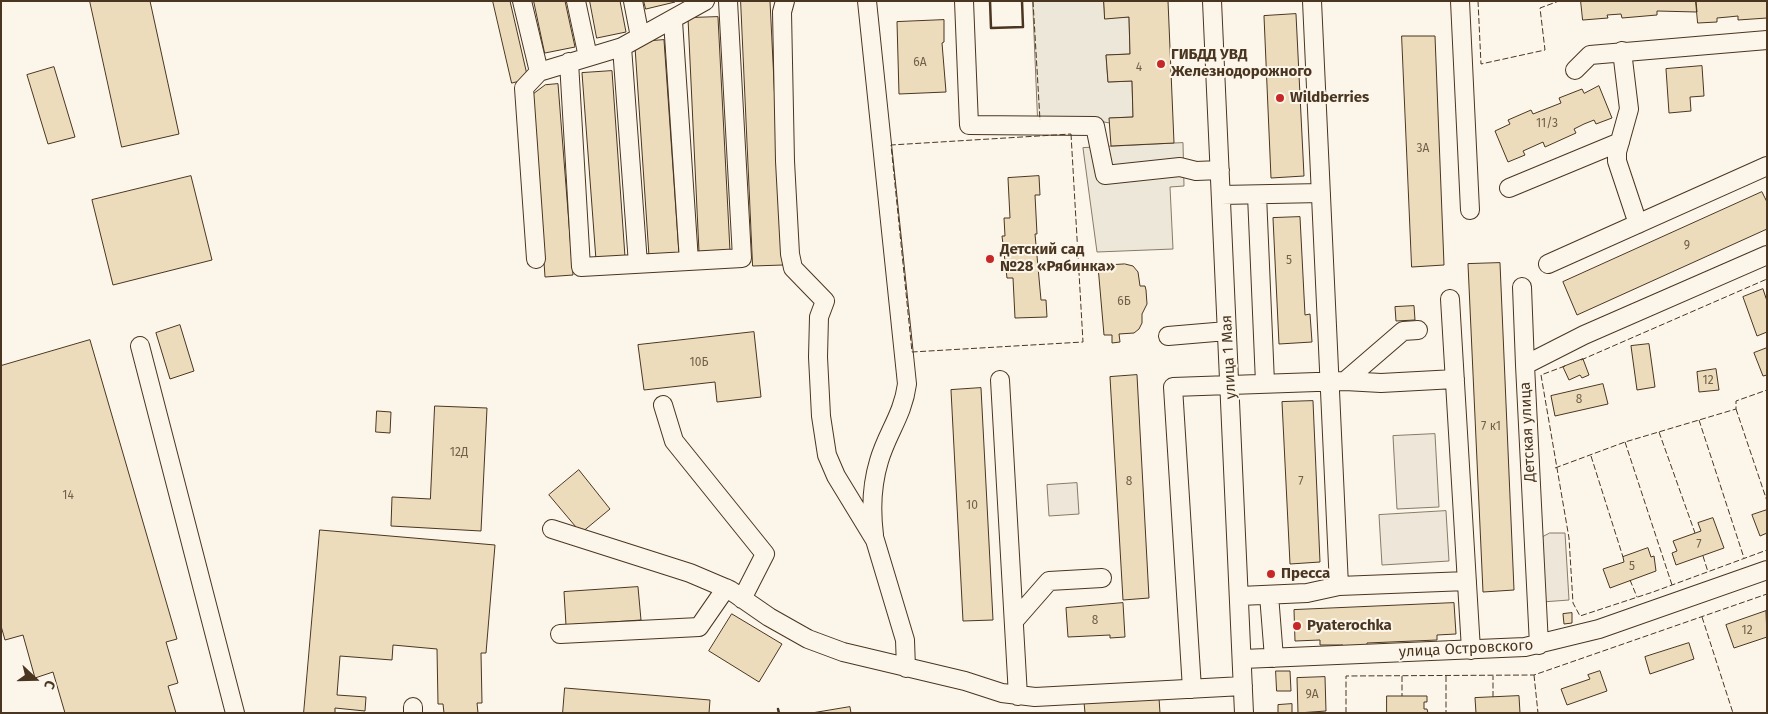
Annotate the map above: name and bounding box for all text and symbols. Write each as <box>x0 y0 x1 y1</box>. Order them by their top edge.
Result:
place label: ГИБДД УВД Железнодорожного <box>1171 46 1312 81</box>
house number: 6А <box>913 56 927 70</box>
marker: ГИБДД УВД Железнодорожного <box>1155 58 1167 70</box>
house number: 4 <box>1136 61 1142 75</box>
place label: Wildberries <box>1290 89 1369 107</box>
marker: Wildberries <box>1274 92 1286 104</box>
house number: 11/3 <box>1536 117 1558 131</box>
house number: 3А <box>1417 142 1429 156</box>
house number: 9 <box>1684 239 1690 253</box>
place label: Детский сад №28 «Рябинка» <box>1000 241 1115 276</box>
marker: Детский сад №28 «Рябинка» <box>984 253 996 265</box>
house number: 5 <box>1286 254 1292 268</box>
house number: 6Б <box>1117 295 1131 309</box>
street label: улица 1 Мая <box>1218 314 1240 400</box>
house number: 10Б <box>690 356 708 370</box>
house number: 12 <box>1702 374 1714 388</box>
street label: Детская улица <box>1516 381 1540 483</box>
house number: 8 <box>1576 393 1582 407</box>
house number: 7 к1 <box>1481 420 1501 434</box>
house number: 12Д <box>450 446 468 460</box>
house number: 8 <box>1126 475 1132 489</box>
house number: 7 <box>1298 475 1304 489</box>
house number: 14 <box>62 489 74 503</box>
house number: 10 <box>966 499 978 513</box>
house number: 7 <box>1696 538 1702 552</box>
house number: 5 <box>1629 560 1635 574</box>
place label: Пресса <box>1281 565 1330 583</box>
marker: Пресса <box>1265 568 1277 580</box>
house number: 8 <box>1092 614 1098 628</box>
place label: Pyaterochka <box>1307 617 1392 635</box>
marker: Pyaterochka <box>1291 620 1303 632</box>
house number: 12 <box>1741 624 1753 638</box>
street label: улица Островского <box>1398 636 1534 662</box>
north arrow <box>10 654 60 704</box>
text: С <box>40 678 59 691</box>
house number: 9А <box>1305 688 1319 702</box>

